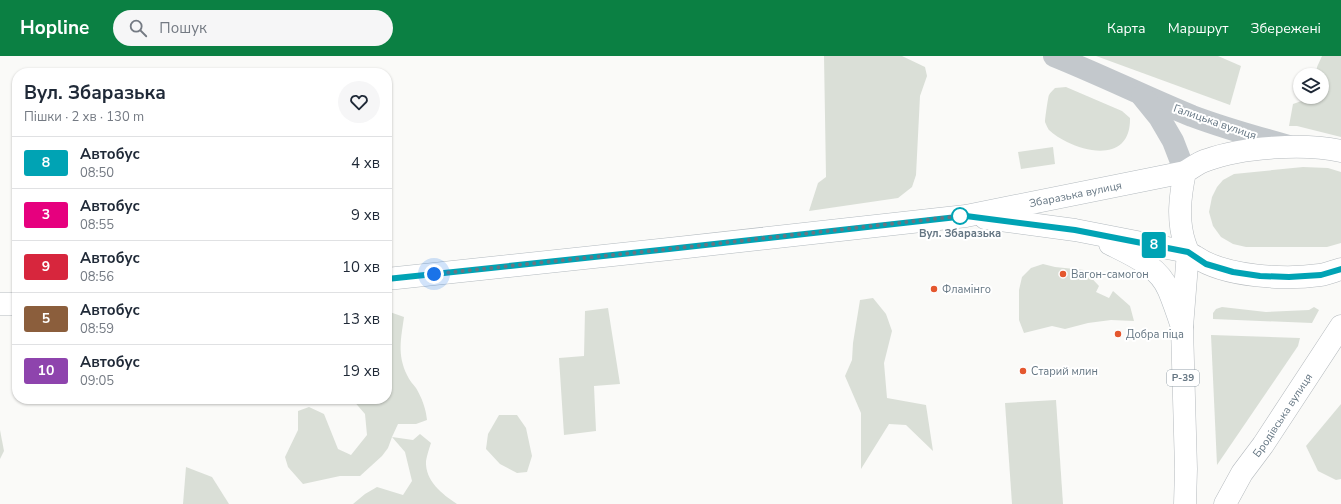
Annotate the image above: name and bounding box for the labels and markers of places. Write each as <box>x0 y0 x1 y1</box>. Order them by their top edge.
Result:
marker: Вул. Збаразька <box>951 207 969 225</box>
place label: Вул. Збаразька <box>919 226 1001 241</box>
place label: Вагон-самогон <box>1071 267 1149 282</box>
marker: Вагон-самогон <box>1058 269 1068 279</box>
place label: Фламінго <box>942 282 991 297</box>
marker: Фламінго <box>929 284 939 294</box>
place label: Добра піца <box>1126 327 1184 342</box>
marker: Добра піца <box>1113 329 1123 339</box>
place label: Старий млин <box>1031 364 1098 379</box>
marker: Старий млин <box>1018 366 1028 376</box>

